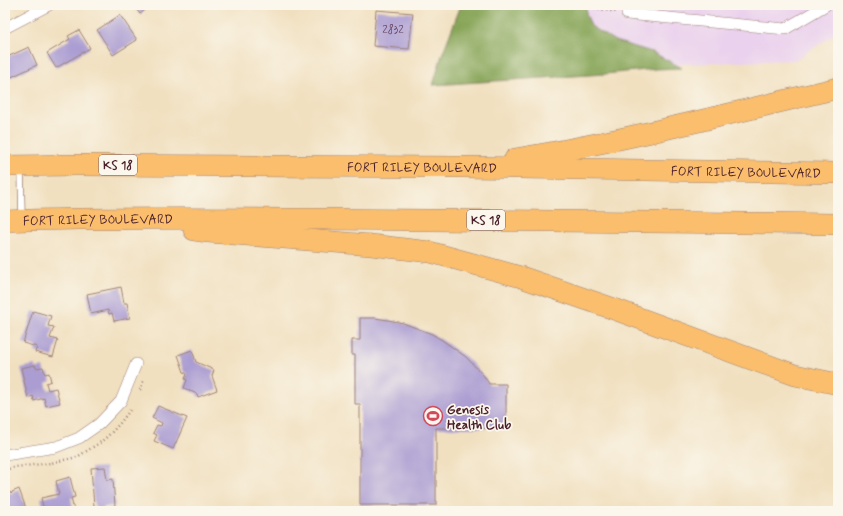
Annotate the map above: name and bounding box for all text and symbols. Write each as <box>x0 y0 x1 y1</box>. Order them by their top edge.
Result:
house number: 2832 <box>382 23 404 37</box>
road number: KS 18 <box>99 155 137 175</box>
street label: FORT RILEY BOULEVARD <box>347 159 497 178</box>
street label: FORT RILEY BOULEVARD <box>671 163 821 183</box>
road number: KS 18 <box>467 210 505 230</box>
street label: FORT RILEY BOULEVARD <box>23 211 173 230</box>
place label: Genesis Health Club <box>447 402 511 434</box>
sports icon: Genesis Health Club <box>422 405 444 427</box>

